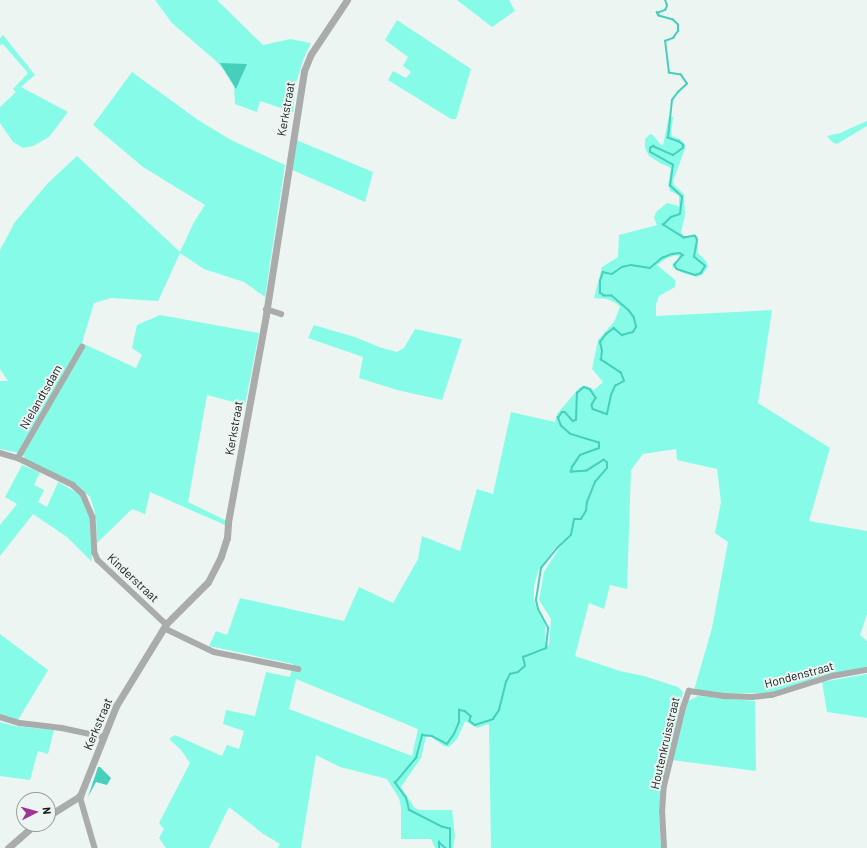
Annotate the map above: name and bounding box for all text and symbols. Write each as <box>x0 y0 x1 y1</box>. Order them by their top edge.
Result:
street label: Kerkstraat <box>274 81 298 137</box>
street label: Nielandtsdam <box>17 362 65 432</box>
street label: Kerkstraat <box>222 400 246 456</box>
street label: Kinderstraat <box>104 551 162 605</box>
street label: Hondenstraat <box>763 659 835 691</box>
street label: Houtenkruisstraat <box>647 695 683 791</box>
street label: Kerkstraat <box>81 696 115 752</box>
north arrow <box>16 792 56 832</box>
text: N <box>41 806 54 815</box>

